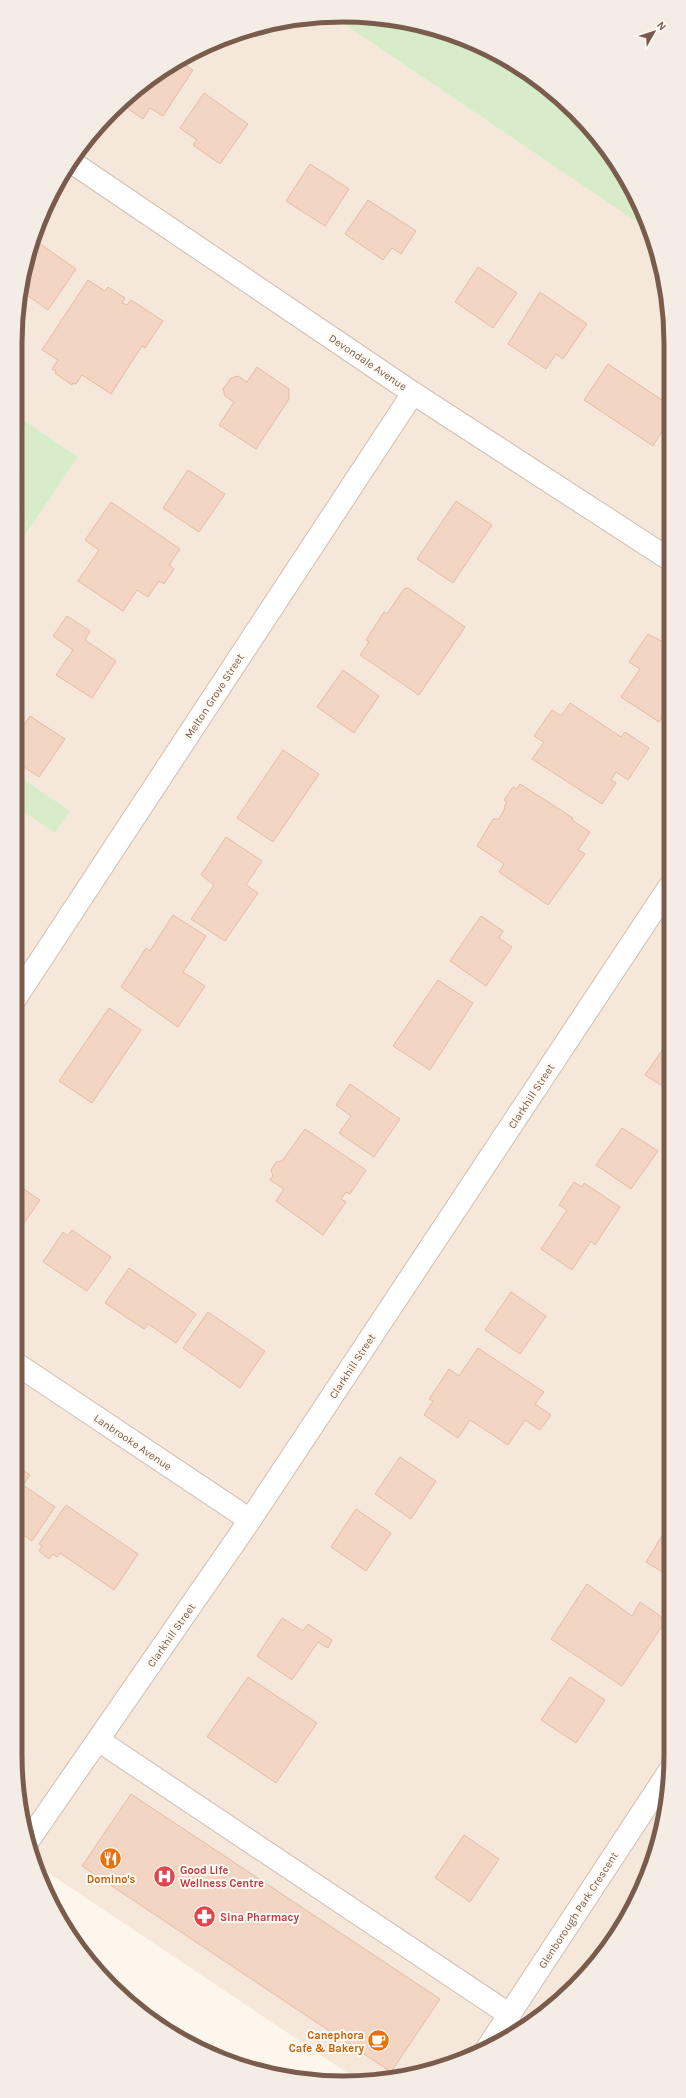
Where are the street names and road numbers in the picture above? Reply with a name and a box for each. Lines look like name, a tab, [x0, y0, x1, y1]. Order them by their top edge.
street label: Devondale Avenue	[326, 332, 409, 393]
street label: Melton Grove Street	[182, 651, 247, 741]
street label: Clarkhill Street	[506, 1061, 557, 1131]
street label: Clarkhill Street	[327, 1331, 378, 1401]
street label: Lanbrooke Avenue	[91, 1412, 174, 1473]
street label: Clarkhill Street	[145, 1601, 198, 1670]
street label: Glenborough Park Crescent	[536, 1850, 621, 1971]

